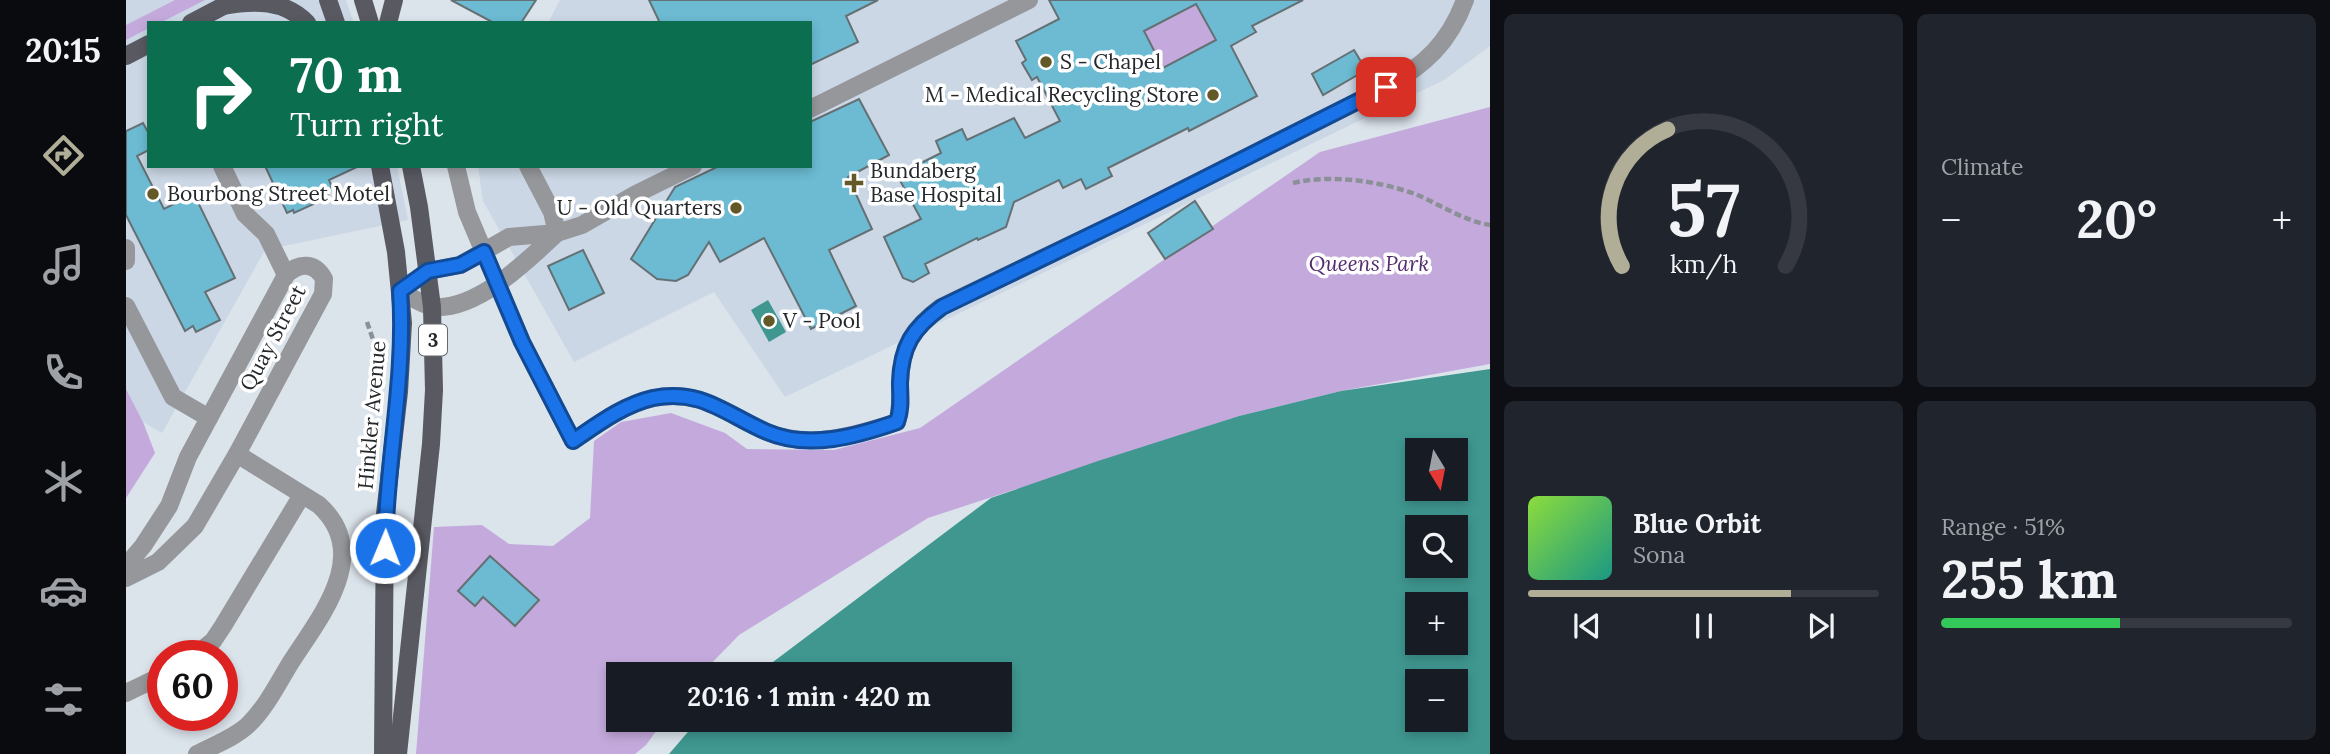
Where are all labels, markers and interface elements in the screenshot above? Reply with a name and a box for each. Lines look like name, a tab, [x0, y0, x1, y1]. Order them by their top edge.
text: 20:15	[25, 30, 101, 71]
text: 70 m	[290, 43, 402, 105]
place label: S - Chapel	[1060, 48, 1161, 75]
icon: right	[175, 49, 266, 140]
marker: S - Chapel	[1038, 54, 1054, 70]
pin	[1356, 57, 1416, 117]
icon: arrive	[1367, 68, 1405, 106]
place label: M - Medical Recycling Store	[925, 81, 1199, 108]
marker: M - Medical Recycling Store	[1205, 87, 1221, 103]
text: Turn right	[290, 104, 443, 145]
icon: directions	[39, 131, 88, 180]
text: Climate	[1941, 152, 2023, 181]
place label: Bundaberg Base Hospital	[870, 157, 1002, 208]
text: 57	[1667, 164, 1740, 257]
marker: Bundaberg Base Hospital	[844, 173, 864, 193]
place label: Bourbong Street Motel	[167, 180, 390, 207]
marker: Bourbong Street Motel	[145, 186, 161, 202]
text: 20°	[2076, 186, 2157, 252]
place label: U - Old Quarters	[557, 194, 722, 221]
text: −	[1941, 196, 1961, 244]
text: +	[2272, 196, 2292, 244]
marker: U - Old Quarters	[728, 200, 744, 216]
icon: music	[39, 240, 88, 289]
text: km/h	[1670, 248, 1737, 280]
park label: Queens Park	[1309, 250, 1429, 277]
street label: Quay Street	[233, 279, 312, 395]
place label: V - Pool	[782, 307, 861, 334]
marker: V - Pool	[761, 313, 777, 329]
road number: 3	[419, 324, 447, 356]
street label: Hinkler Avenue	[352, 339, 391, 490]
icon: phone	[39, 348, 88, 397]
north arrow	[1405, 438, 1468, 500]
map controls	[1405, 438, 1468, 732]
icon: climate	[39, 457, 88, 506]
text: Blue Orbit	[1633, 507, 1761, 540]
position arrow	[348, 511, 422, 585]
text: Range · 51%	[1941, 512, 2065, 541]
button: search	[1405, 515, 1468, 578]
text: Sona	[1633, 540, 1685, 569]
text: 255 km	[1941, 546, 2117, 612]
icon: car	[39, 566, 88, 615]
button: +	[1405, 592, 1468, 655]
icon: previous	[1568, 607, 1606, 645]
icon: pause	[1685, 607, 1723, 645]
icon: next	[1802, 607, 1840, 645]
speed limit sign: 60	[147, 640, 238, 731]
button: −	[1405, 669, 1468, 732]
icon: filters	[39, 675, 88, 724]
text: 20:16 · 1 min · 420 m	[687, 680, 931, 713]

